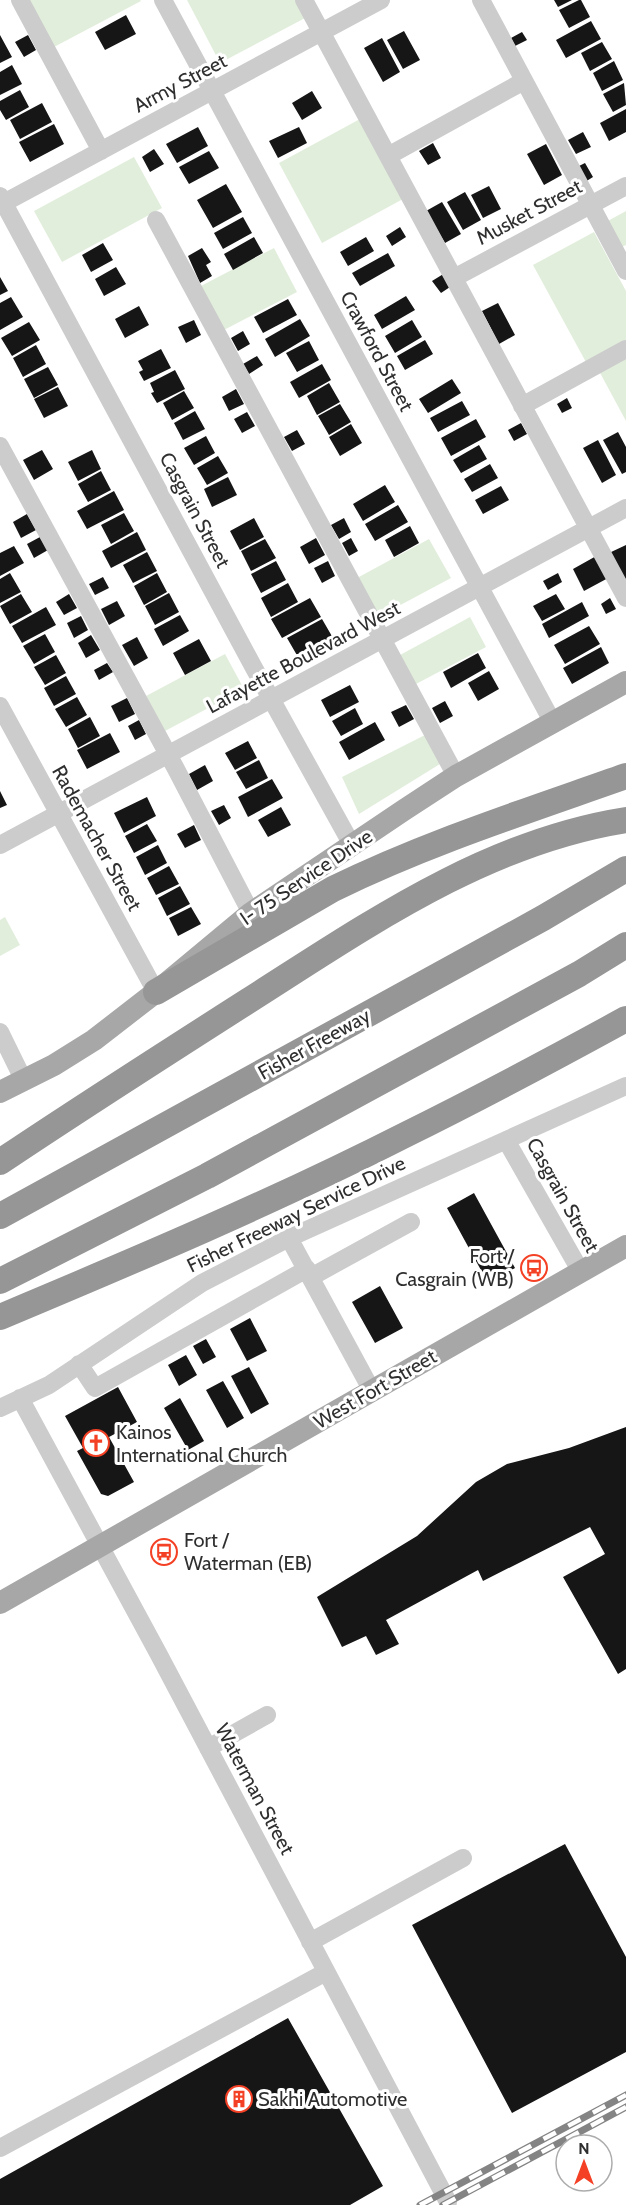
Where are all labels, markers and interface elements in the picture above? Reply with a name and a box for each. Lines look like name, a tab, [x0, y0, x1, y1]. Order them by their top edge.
street label: Army Street	[129, 48, 231, 118]
street label: Musket Street	[472, 174, 586, 250]
street label: Crawford Street	[335, 287, 419, 415]
street label: Casgrain Street	[155, 448, 236, 572]
street label: Lafayette Boulevard West	[202, 596, 404, 718]
street label: Rademacher Street	[47, 761, 147, 915]
street label: I- 75 Service Drive	[235, 824, 377, 930]
street label: Fisher Freeway	[254, 1003, 374, 1085]
street label: Casgrain Street	[522, 1134, 604, 1257]
street label: Fisher Freeway Service Drive	[183, 1151, 409, 1277]
place label: Fort / Casgrain (WB)	[395, 1244, 516, 1291]
bus stop icon: Fort / Casgrain (WB)	[519, 1253, 549, 1283]
street label: West Fort Street	[309, 1344, 441, 1434]
place label: Kainos International Church	[116, 1420, 287, 1467]
church icon: Kainos International Church	[81, 1428, 111, 1458]
place label: Fort / Waterman (EB)	[184, 1528, 312, 1575]
bus stop icon: Fort / Waterman (EB)	[149, 1537, 179, 1567]
street label: Waterman Street	[210, 1719, 300, 1859]
building icon: Sakhi Automotive	[224, 2084, 254, 2114]
place label: Sakhi Automotive	[258, 2087, 407, 2111]
north arrow	[554, 2133, 614, 2193]
text: N	[578, 2139, 590, 2158]

